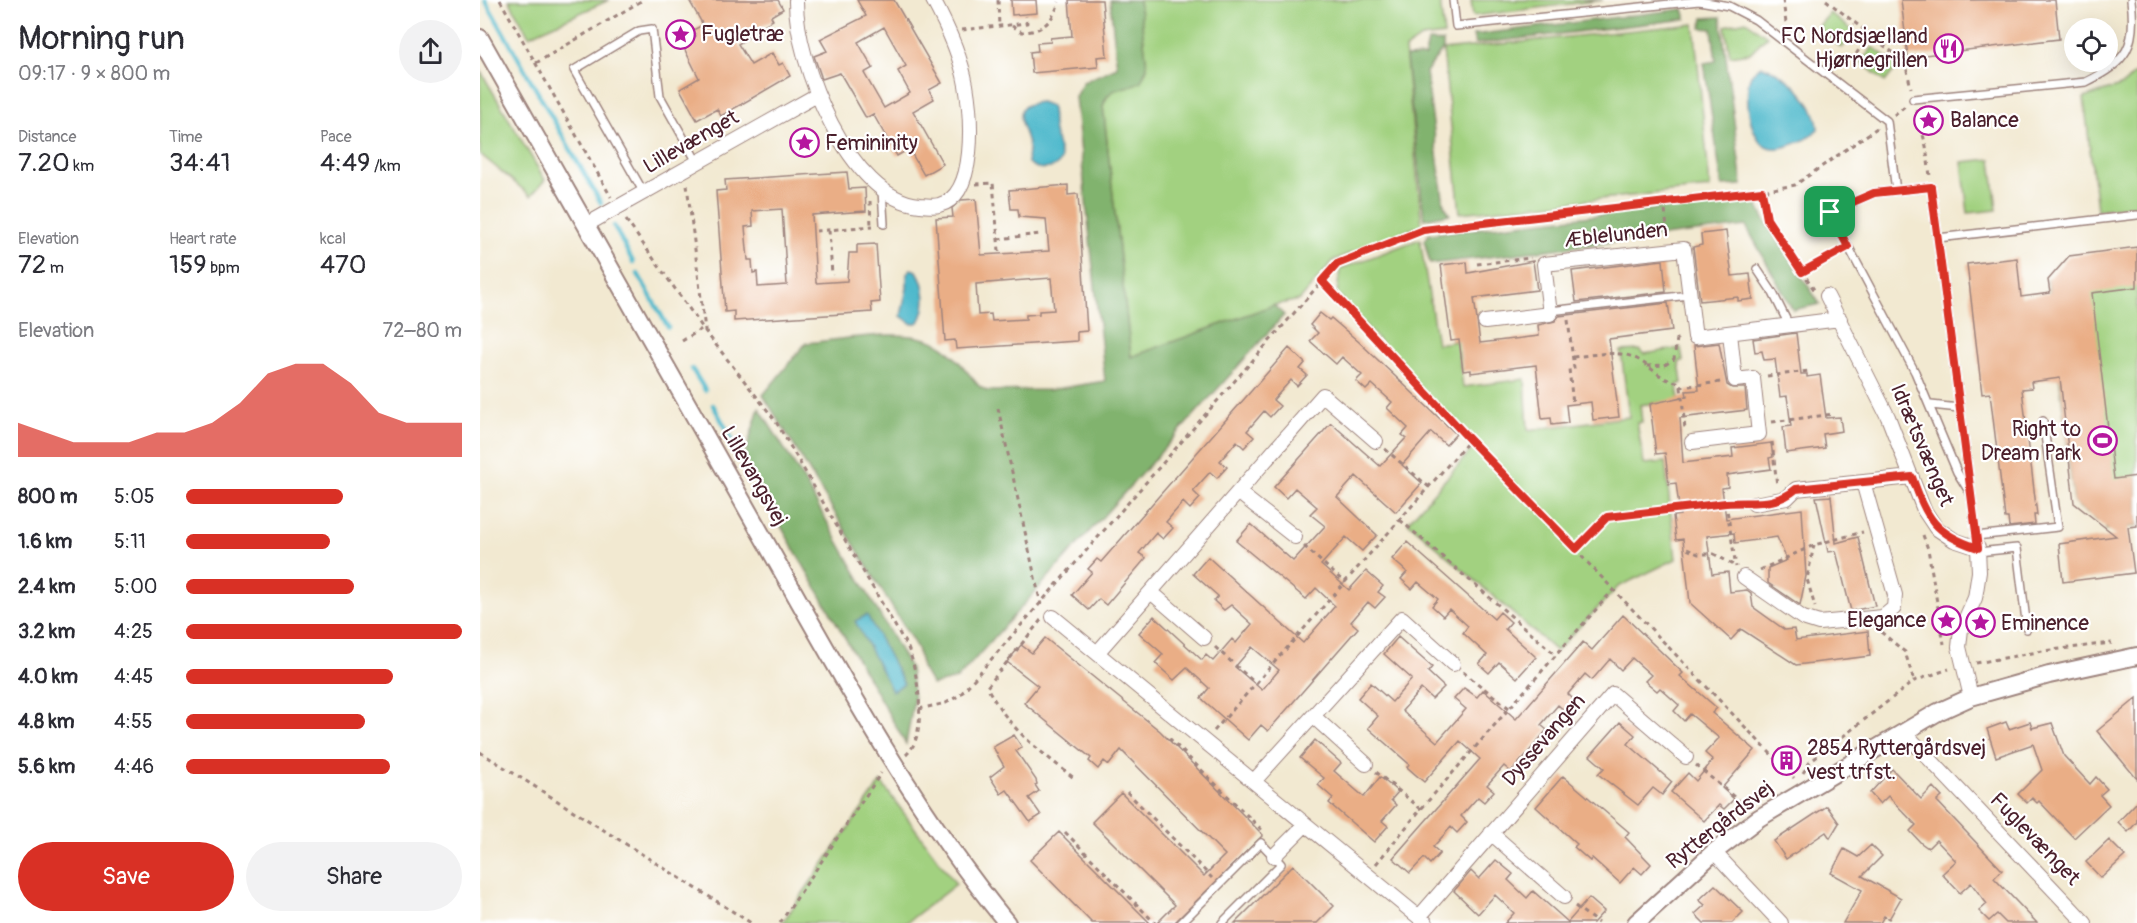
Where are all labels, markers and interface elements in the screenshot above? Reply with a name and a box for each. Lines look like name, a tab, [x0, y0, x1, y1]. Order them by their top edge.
text: Morning run	[18, 18, 185, 59]
place icon: Fugletræ	[664, 18, 696, 50]
map controls	[2064, 18, 2118, 72]
button: locate	[2064, 18, 2118, 72]
button: share	[399, 20, 462, 83]
place label: Fugletræ	[701, 21, 785, 48]
place label: FC Nordsjælland Hjørnegrillen	[1780, 23, 1928, 74]
restaurant icon: FC Nordsjælland Hjørnegrillen	[1933, 32, 1965, 64]
text: 09:17 · 9 × 800 m	[18, 61, 170, 86]
street label: Lillevænget	[638, 104, 744, 180]
place icon: Balance	[1913, 104, 1945, 136]
place label: Balance	[1950, 107, 2019, 134]
text: Distance	[18, 127, 77, 147]
text: Time	[169, 127, 202, 147]
text: Pace	[320, 127, 352, 147]
place icon: Femininity	[788, 127, 820, 159]
place label: Femininity	[825, 130, 918, 157]
text: 7.20	[18, 147, 70, 179]
text: 34:41	[169, 147, 231, 179]
text: 4:49	[320, 147, 371, 179]
text: km	[70, 156, 94, 176]
text: /km	[371, 156, 401, 176]
pin	[1804, 186, 1855, 237]
icon: arrive	[1813, 195, 1846, 228]
street label: Æblelunden	[1563, 216, 1669, 254]
text: Elevation	[18, 229, 79, 249]
text: Heart rate	[169, 229, 236, 249]
text: kcal	[320, 229, 346, 249]
text: 72	[18, 249, 46, 281]
text: 159	[169, 249, 207, 281]
text: 470	[320, 249, 367, 281]
text: m	[46, 258, 64, 278]
text: bpm	[207, 258, 240, 278]
text: Elevation	[18, 318, 94, 343]
text: 72–80 m	[383, 318, 462, 343]
street label: Idrætsvænget	[1884, 380, 1960, 511]
place label: Right to Dream Park	[1981, 416, 2081, 467]
street label: Lillevangsvej	[715, 421, 793, 531]
sports icon: Right to Dream Park	[2086, 425, 2118, 457]
text: 800 m	[18, 484, 78, 509]
text: 5:05	[114, 484, 155, 509]
text: 1.6 km	[18, 529, 72, 554]
text: 5:11	[114, 529, 146, 554]
text: 2.4 km	[18, 574, 76, 599]
text: 5:00	[114, 574, 158, 599]
place icon: Elegance	[1931, 604, 1963, 636]
place label: Elegance	[1847, 607, 1927, 634]
place icon: Eminence	[1964, 607, 1996, 639]
place label: Eminence	[2001, 610, 2089, 637]
text: 3.2 km	[18, 619, 75, 644]
text: 4:25	[114, 619, 153, 644]
text: 4.0 km	[18, 664, 78, 689]
text: 4:45	[114, 664, 153, 689]
street label: Dyssevangen	[1496, 688, 1592, 792]
text: 4.8 km	[18, 709, 75, 734]
text: 4:55	[114, 709, 153, 734]
place label: 2854 Ryttergårdsvej vest trfst.	[1806, 735, 1986, 786]
building icon: 2854 Ryttergårdsvej vest trfst.	[1770, 744, 1802, 776]
text: 5.6 km	[18, 754, 75, 779]
text: 4:46	[114, 754, 154, 779]
street label: Ryttergårdsvej	[1661, 775, 1779, 875]
street label: Fuglevænget	[1984, 787, 2086, 892]
button: Save	[18, 842, 234, 911]
button: Share	[246, 842, 462, 911]

